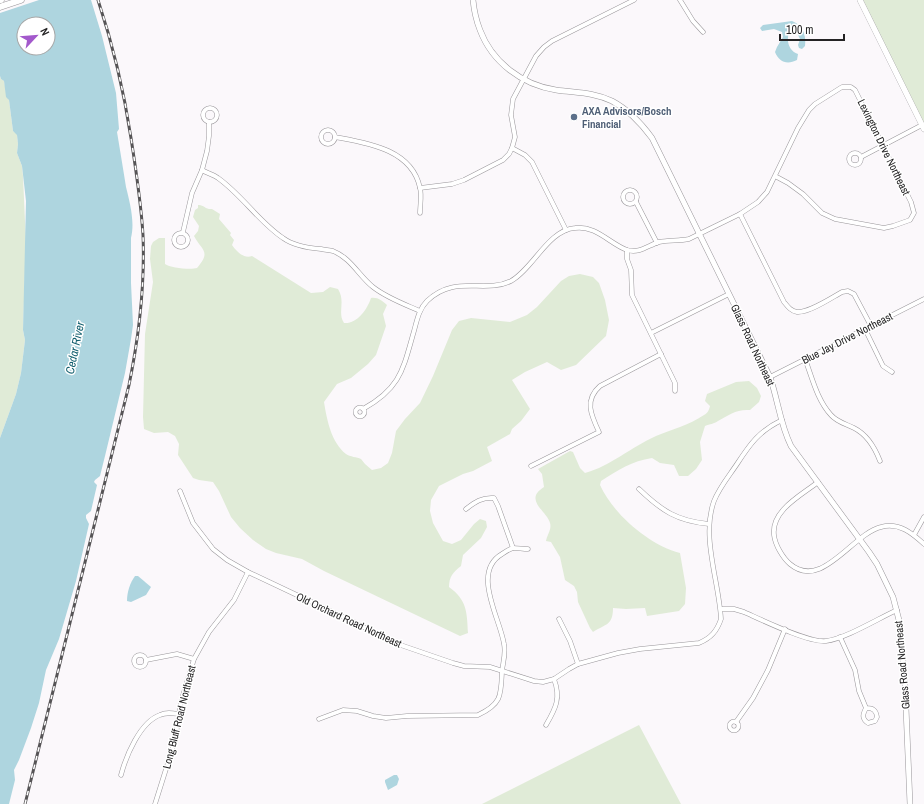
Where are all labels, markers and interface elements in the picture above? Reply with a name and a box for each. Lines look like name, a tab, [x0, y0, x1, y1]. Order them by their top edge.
north arrow	[16, 16, 56, 56]
scale bar	[780, 16, 844, 42]
text: 100 m	[786, 22, 813, 38]
text: N	[37, 26, 53, 38]
street label: Lexington Drive Northeast	[855, 97, 914, 198]
place label: AXA Advisors/Bosch Financial	[582, 104, 672, 131]
marker: AXA Advisors/Bosch Financial	[569, 112, 579, 122]
street label: Glass Road Northeast	[728, 302, 778, 389]
street label: Blue Jay Drive Northeast	[799, 309, 895, 367]
water label: Cedar River	[62, 320, 88, 376]
street label: Old Orchard Road Northeast	[294, 589, 404, 651]
street label: Glass Road Northeast	[891, 620, 913, 710]
street label: Long Bluff Road Northeast	[159, 663, 199, 770]

